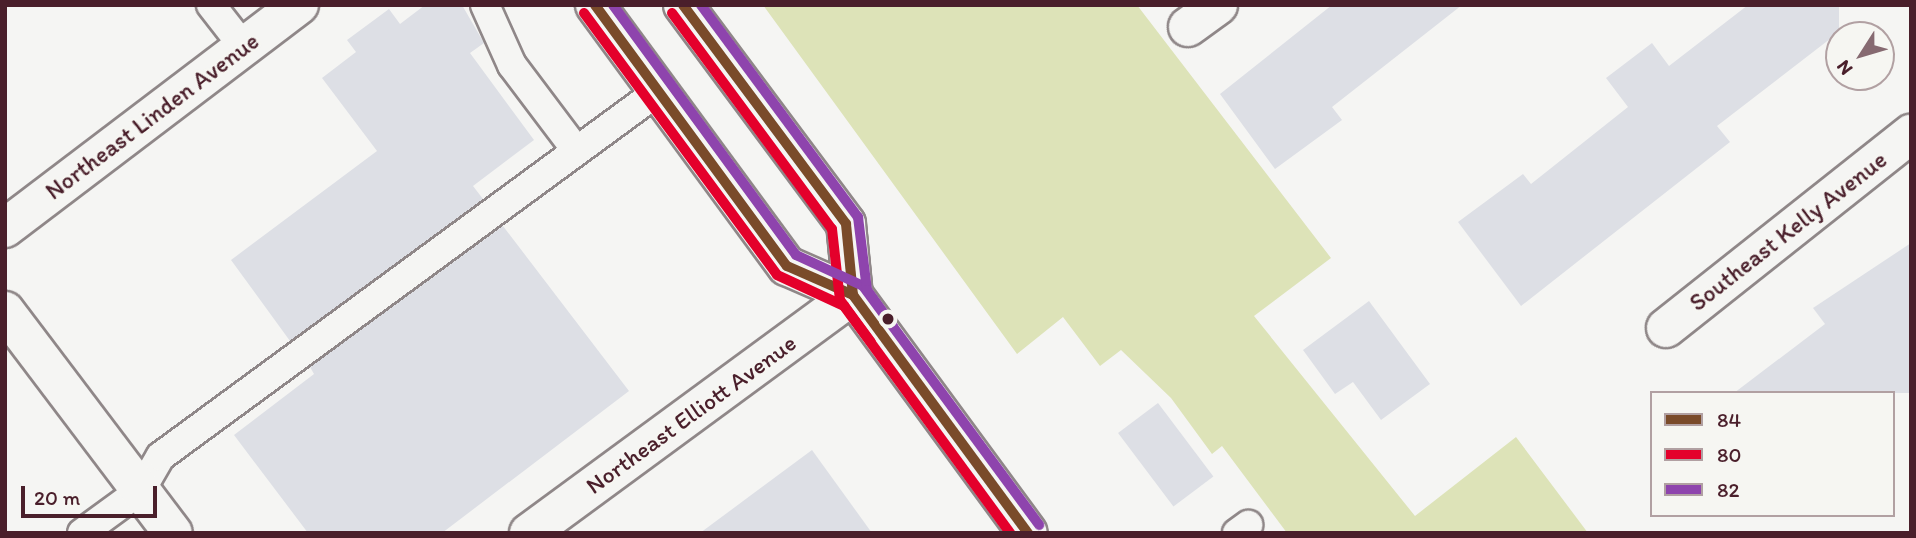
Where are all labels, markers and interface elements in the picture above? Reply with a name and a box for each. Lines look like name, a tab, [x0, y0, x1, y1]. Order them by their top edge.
north arrow	[1825, 21, 1895, 91]
street label: Northeast Linden Avenue	[40, 27, 264, 205]
text: N	[1831, 56, 1857, 80]
street label: Southeast Kelly Avenue	[1684, 145, 1892, 317]
unlabelled marker	[881, 312, 895, 326]
street label: Northeast Elliott Avenue	[581, 328, 801, 500]
legend	[1650, 391, 1895, 517]
text: 84	[1717, 407, 1741, 432]
text: 80	[1717, 442, 1741, 467]
scale bar	[24, 472, 161, 516]
text: 82	[1717, 477, 1740, 502]
text: 20 m	[34, 485, 80, 510]

